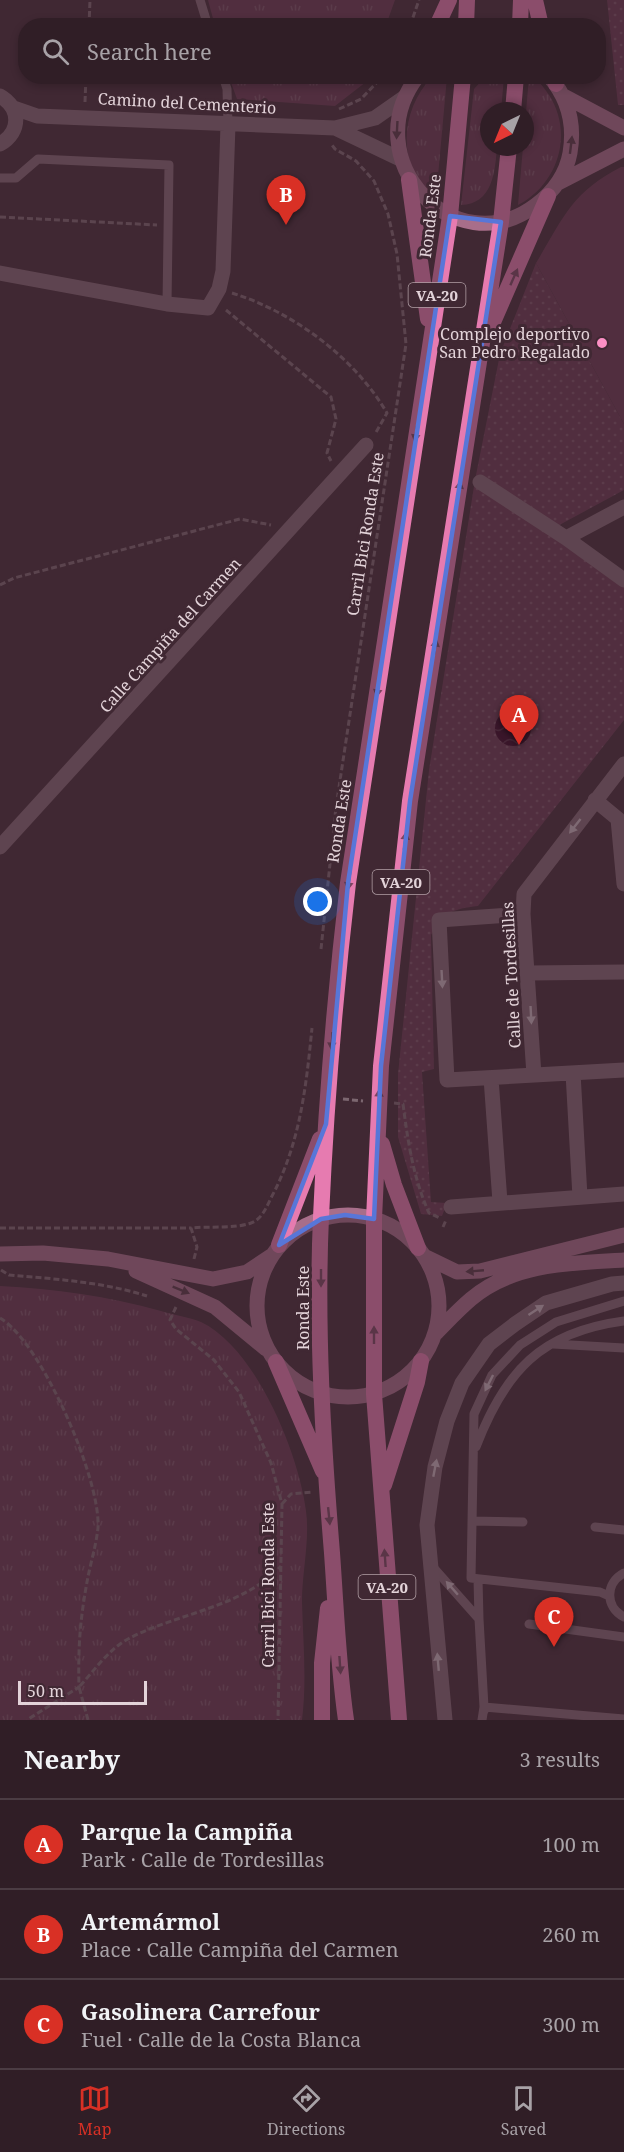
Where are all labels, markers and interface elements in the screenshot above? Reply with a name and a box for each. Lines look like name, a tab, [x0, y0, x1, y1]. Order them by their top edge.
search box	[18, 18, 606, 84]
icon: search	[39, 35, 72, 68]
text: Search here	[87, 36, 212, 66]
street label: Camino del Cementerio	[97, 87, 277, 119]
north arrow	[480, 102, 534, 156]
one-way arrow	[393, 120, 402, 139]
one-way arrow	[566, 136, 576, 155]
street label: Ronda Este	[414, 173, 446, 259]
pin: B	[266, 176, 306, 225]
one-way arrow	[509, 268, 518, 285]
road number: VA-20	[408, 283, 466, 307]
place label: Complejo deportivo San Pedro Regalado	[439, 323, 590, 363]
marker: Complejo deportivo San Pedro Regalado	[595, 336, 609, 350]
one-way arrow	[411, 423, 420, 442]
street label: Carril Bici Ronda Este	[341, 451, 389, 617]
one-way arrow	[455, 480, 464, 499]
street label: Calle Campiña del Carmen	[94, 553, 246, 717]
one-way arrow	[430, 639, 439, 658]
one-way arrow	[373, 679, 382, 698]
pin: A	[500, 696, 538, 745]
street label: Ronda Este	[322, 778, 356, 864]
one-way arrow	[568, 818, 581, 834]
one-way arrow	[401, 832, 410, 851]
road number: VA-20	[372, 870, 430, 894]
one-way arrow	[344, 871, 353, 890]
your location	[303, 887, 332, 916]
street label: Calle de Tordesillas	[496, 901, 526, 1049]
one-way arrow	[438, 969, 447, 988]
one-way arrow	[526, 1005, 536, 1024]
one-way arrow	[327, 1032, 337, 1051]
one-way arrow	[375, 1088, 384, 1107]
street label: Ronda Este	[292, 1266, 314, 1350]
one-way arrow	[466, 1266, 485, 1276]
one-way arrow	[316, 1268, 326, 1287]
one-way arrow	[173, 1285, 191, 1295]
one-way arrow	[528, 1304, 544, 1315]
one-way arrow	[369, 1326, 379, 1345]
one-way arrow	[484, 1375, 494, 1392]
one-way arrow	[431, 1458, 440, 1477]
street label: Carril Bici Ronda Este	[257, 1502, 279, 1668]
one-way arrow	[324, 1506, 334, 1525]
one-way arrow	[380, 1549, 390, 1568]
road number: VA-20	[358, 1575, 416, 1599]
one-way arrow	[446, 1581, 459, 1596]
pin: C	[534, 1598, 574, 1647]
one-way arrow	[433, 1652, 443, 1671]
one-way arrow	[335, 1656, 345, 1675]
scale bar	[18, 1678, 147, 1706]
text: 50 m	[27, 1680, 64, 1702]
text: Nearby	[24, 1741, 120, 1777]
text: 3 results	[520, 1746, 600, 1773]
text: Parque la Campiña	[81, 1816, 293, 1846]
text: A	[36, 1831, 51, 1858]
text: 100 m	[542, 1831, 600, 1858]
text: Park · Calle de Tordesillas	[81, 1846, 324, 1873]
text: Artemármol	[81, 1906, 220, 1936]
text: B	[37, 1921, 50, 1948]
text: 260 m	[542, 1921, 600, 1948]
text: Place · Calle Campiña del Carmen	[81, 1936, 399, 1963]
text: Gasolinera Carrefour	[81, 1996, 320, 2026]
text: C	[37, 2011, 50, 2038]
text: 300 m	[542, 2011, 600, 2038]
text: Fuel · Calle de la Costa Blanca	[81, 2026, 361, 2053]
tab: Map	[78, 2082, 112, 2140]
tab: Directions	[267, 2082, 345, 2140]
tab: Saved	[501, 2082, 546, 2140]

